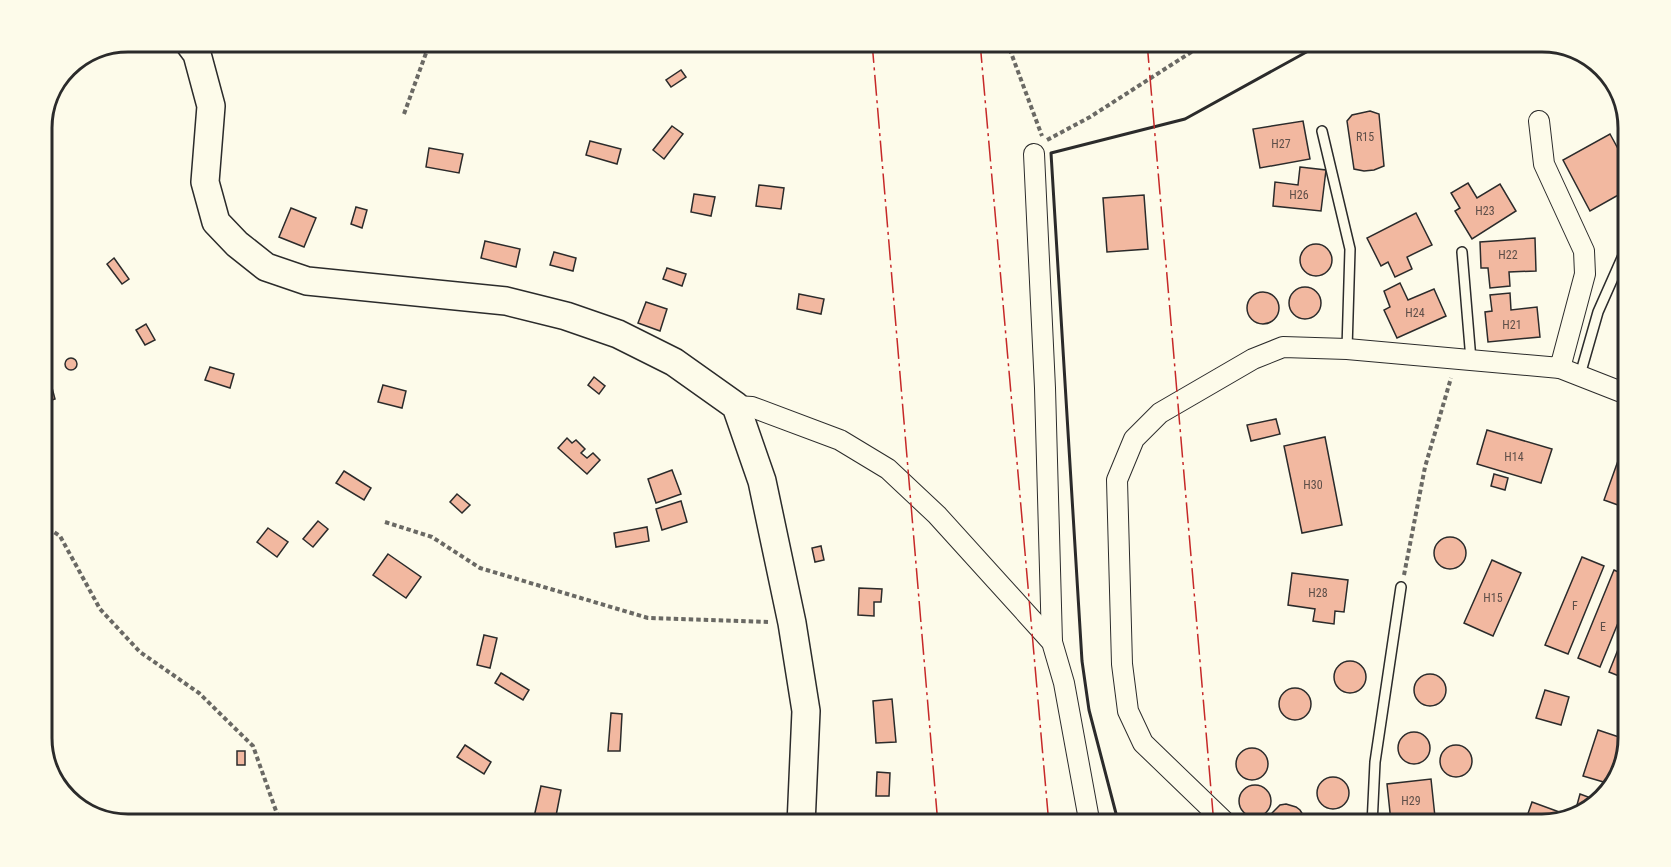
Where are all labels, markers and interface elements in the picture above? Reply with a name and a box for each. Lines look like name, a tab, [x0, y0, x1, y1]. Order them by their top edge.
house number: R15	[1356, 130, 1374, 144]
house number: H27	[1271, 137, 1291, 151]
house number: H26	[1289, 188, 1309, 202]
house number: H23	[1475, 204, 1495, 218]
house number: H22	[1498, 248, 1518, 262]
house number: H24	[1405, 306, 1425, 320]
house number: H21	[1502, 318, 1522, 332]
house number: H14	[1504, 450, 1524, 464]
house number: H30	[1303, 478, 1323, 492]
house number: H28	[1308, 586, 1328, 600]
house number: H15	[1483, 591, 1503, 605]
house number: F	[1572, 599, 1578, 613]
house number: E	[1600, 620, 1606, 634]
house number: H29	[1401, 794, 1421, 808]

